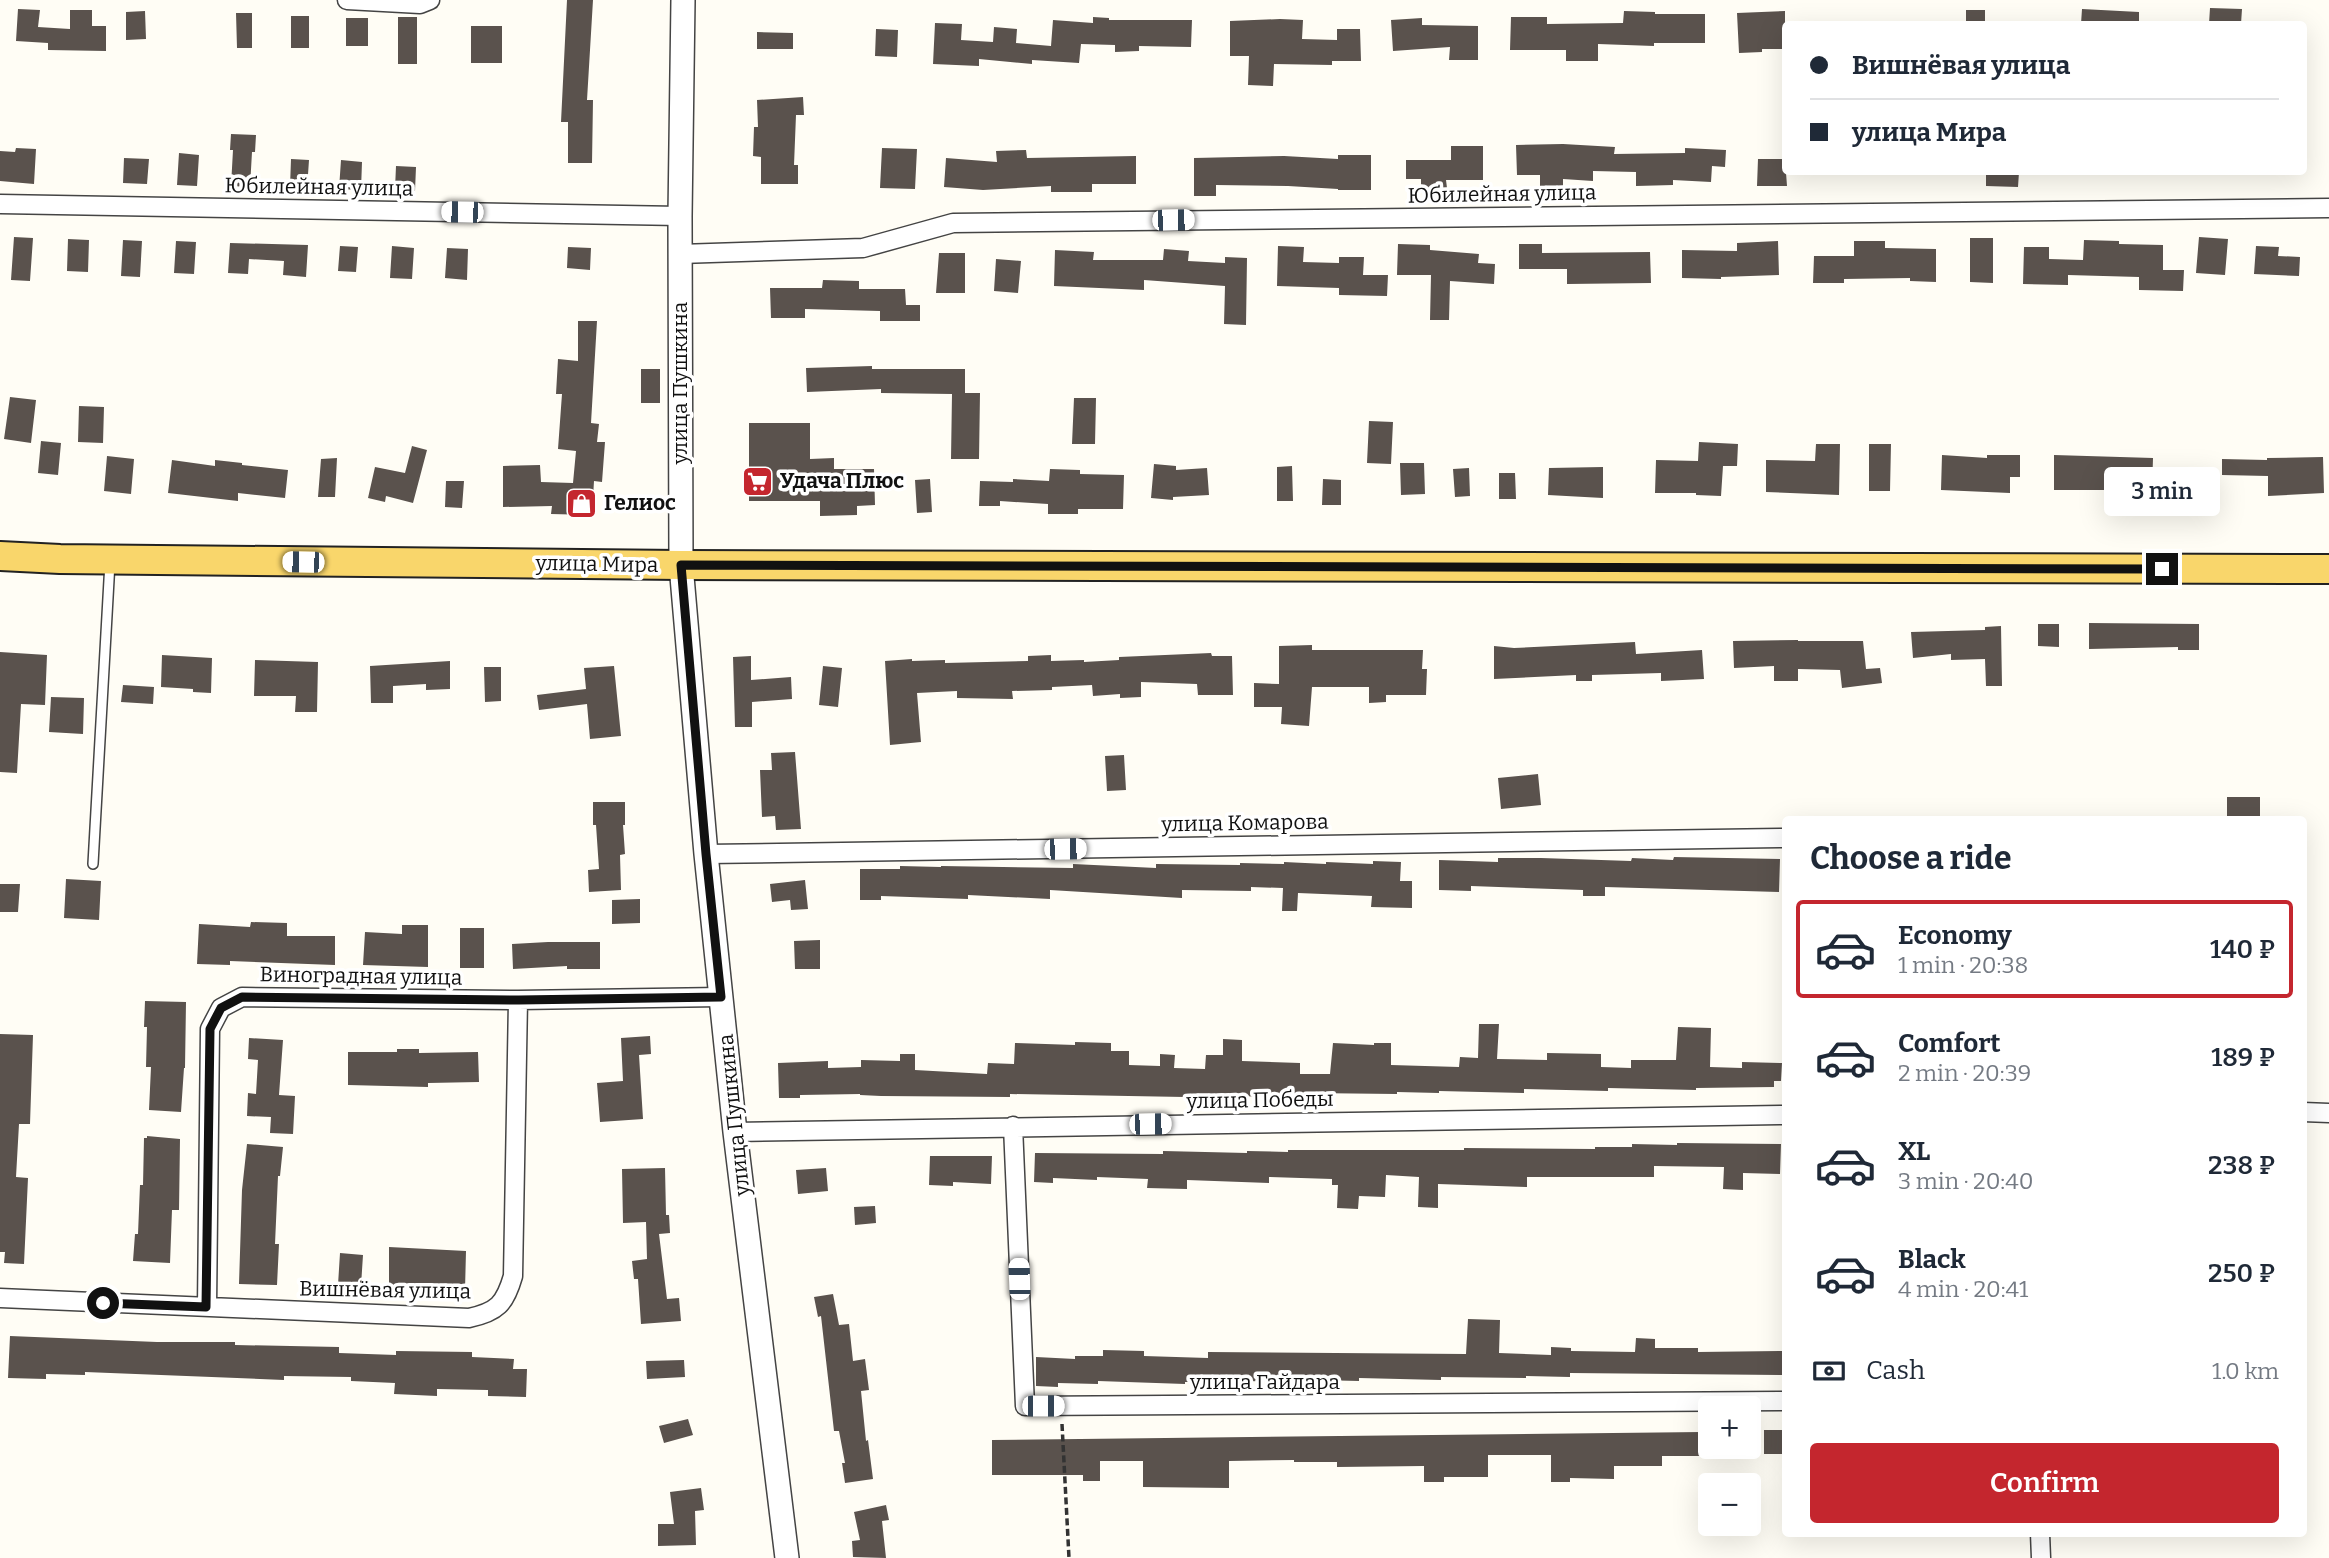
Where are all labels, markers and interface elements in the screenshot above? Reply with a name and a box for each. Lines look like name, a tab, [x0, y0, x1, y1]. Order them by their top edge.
text: Вишнёвая улица	[1852, 50, 2070, 81]
text: улица Мира	[1852, 117, 2006, 148]
street label: Юбилейная улица	[224, 172, 414, 202]
street label: Юбилейная улица	[1407, 179, 1597, 209]
car	[441, 201, 484, 223]
car	[1152, 209, 1195, 231]
street label: улица Пушкина	[667, 301, 693, 465]
supermarket icon: Удача Плюс	[740, 464, 774, 498]
place label: Удача Плюс	[780, 468, 904, 494]
callout: 3 min	[2104, 468, 2220, 516]
text: 3 min	[2131, 477, 2193, 505]
shop icon: Гелиос	[564, 486, 598, 520]
place label: Гелиос	[604, 490, 676, 516]
street label: улица Мира	[534, 550, 659, 578]
car	[282, 551, 325, 573]
route end	[2146, 553, 2178, 585]
street label: улица Комарова	[1160, 809, 1329, 837]
car	[1044, 838, 1087, 860]
text: Choose a ride	[1810, 839, 2011, 877]
icon: car	[1814, 918, 1877, 981]
text: Economy	[1898, 920, 2012, 951]
text: 140 ₽	[2210, 934, 2275, 965]
text: 1 min · 20:38	[1898, 951, 2028, 979]
street label: Виноградная улица	[259, 961, 463, 991]
icon: car	[1814, 1026, 1877, 1089]
text: Comfort	[1898, 1028, 2001, 1059]
street label: улица Пушкина	[713, 1032, 756, 1198]
text: 189 ₽	[2211, 1042, 2275, 1073]
text: 2 min · 20:39	[1898, 1059, 2031, 1087]
street label: улица Победы	[1185, 1086, 1334, 1114]
car	[1129, 1113, 1172, 1135]
icon: car	[1814, 1134, 1877, 1197]
text: XL	[1898, 1136, 1930, 1167]
text: 238 ₽	[2208, 1150, 2275, 1181]
text: 3 min · 20:40	[1898, 1167, 2033, 1195]
icon: car	[1814, 1242, 1877, 1305]
text: Black	[1898, 1244, 1966, 1275]
car	[1008, 1258, 1031, 1300]
text: 250 ₽	[2208, 1258, 2275, 1289]
text: 4 min · 20:41	[1898, 1275, 2028, 1303]
street label: Вишнёвая улица	[299, 1276, 472, 1305]
route start	[87, 1287, 119, 1319]
icon: cash	[1810, 1352, 1848, 1390]
text: Cash	[1866, 1355, 1925, 1386]
text: 1.0 km	[2212, 1357, 2279, 1385]
street label: улица Гайдара	[1189, 1369, 1341, 1395]
car	[1023, 1396, 1065, 1417]
map controls	[1698, 1396, 1761, 1536]
button: +	[1698, 1396, 1761, 1459]
button: Confirm	[1810, 1443, 2279, 1523]
button: −	[1698, 1473, 1761, 1536]

